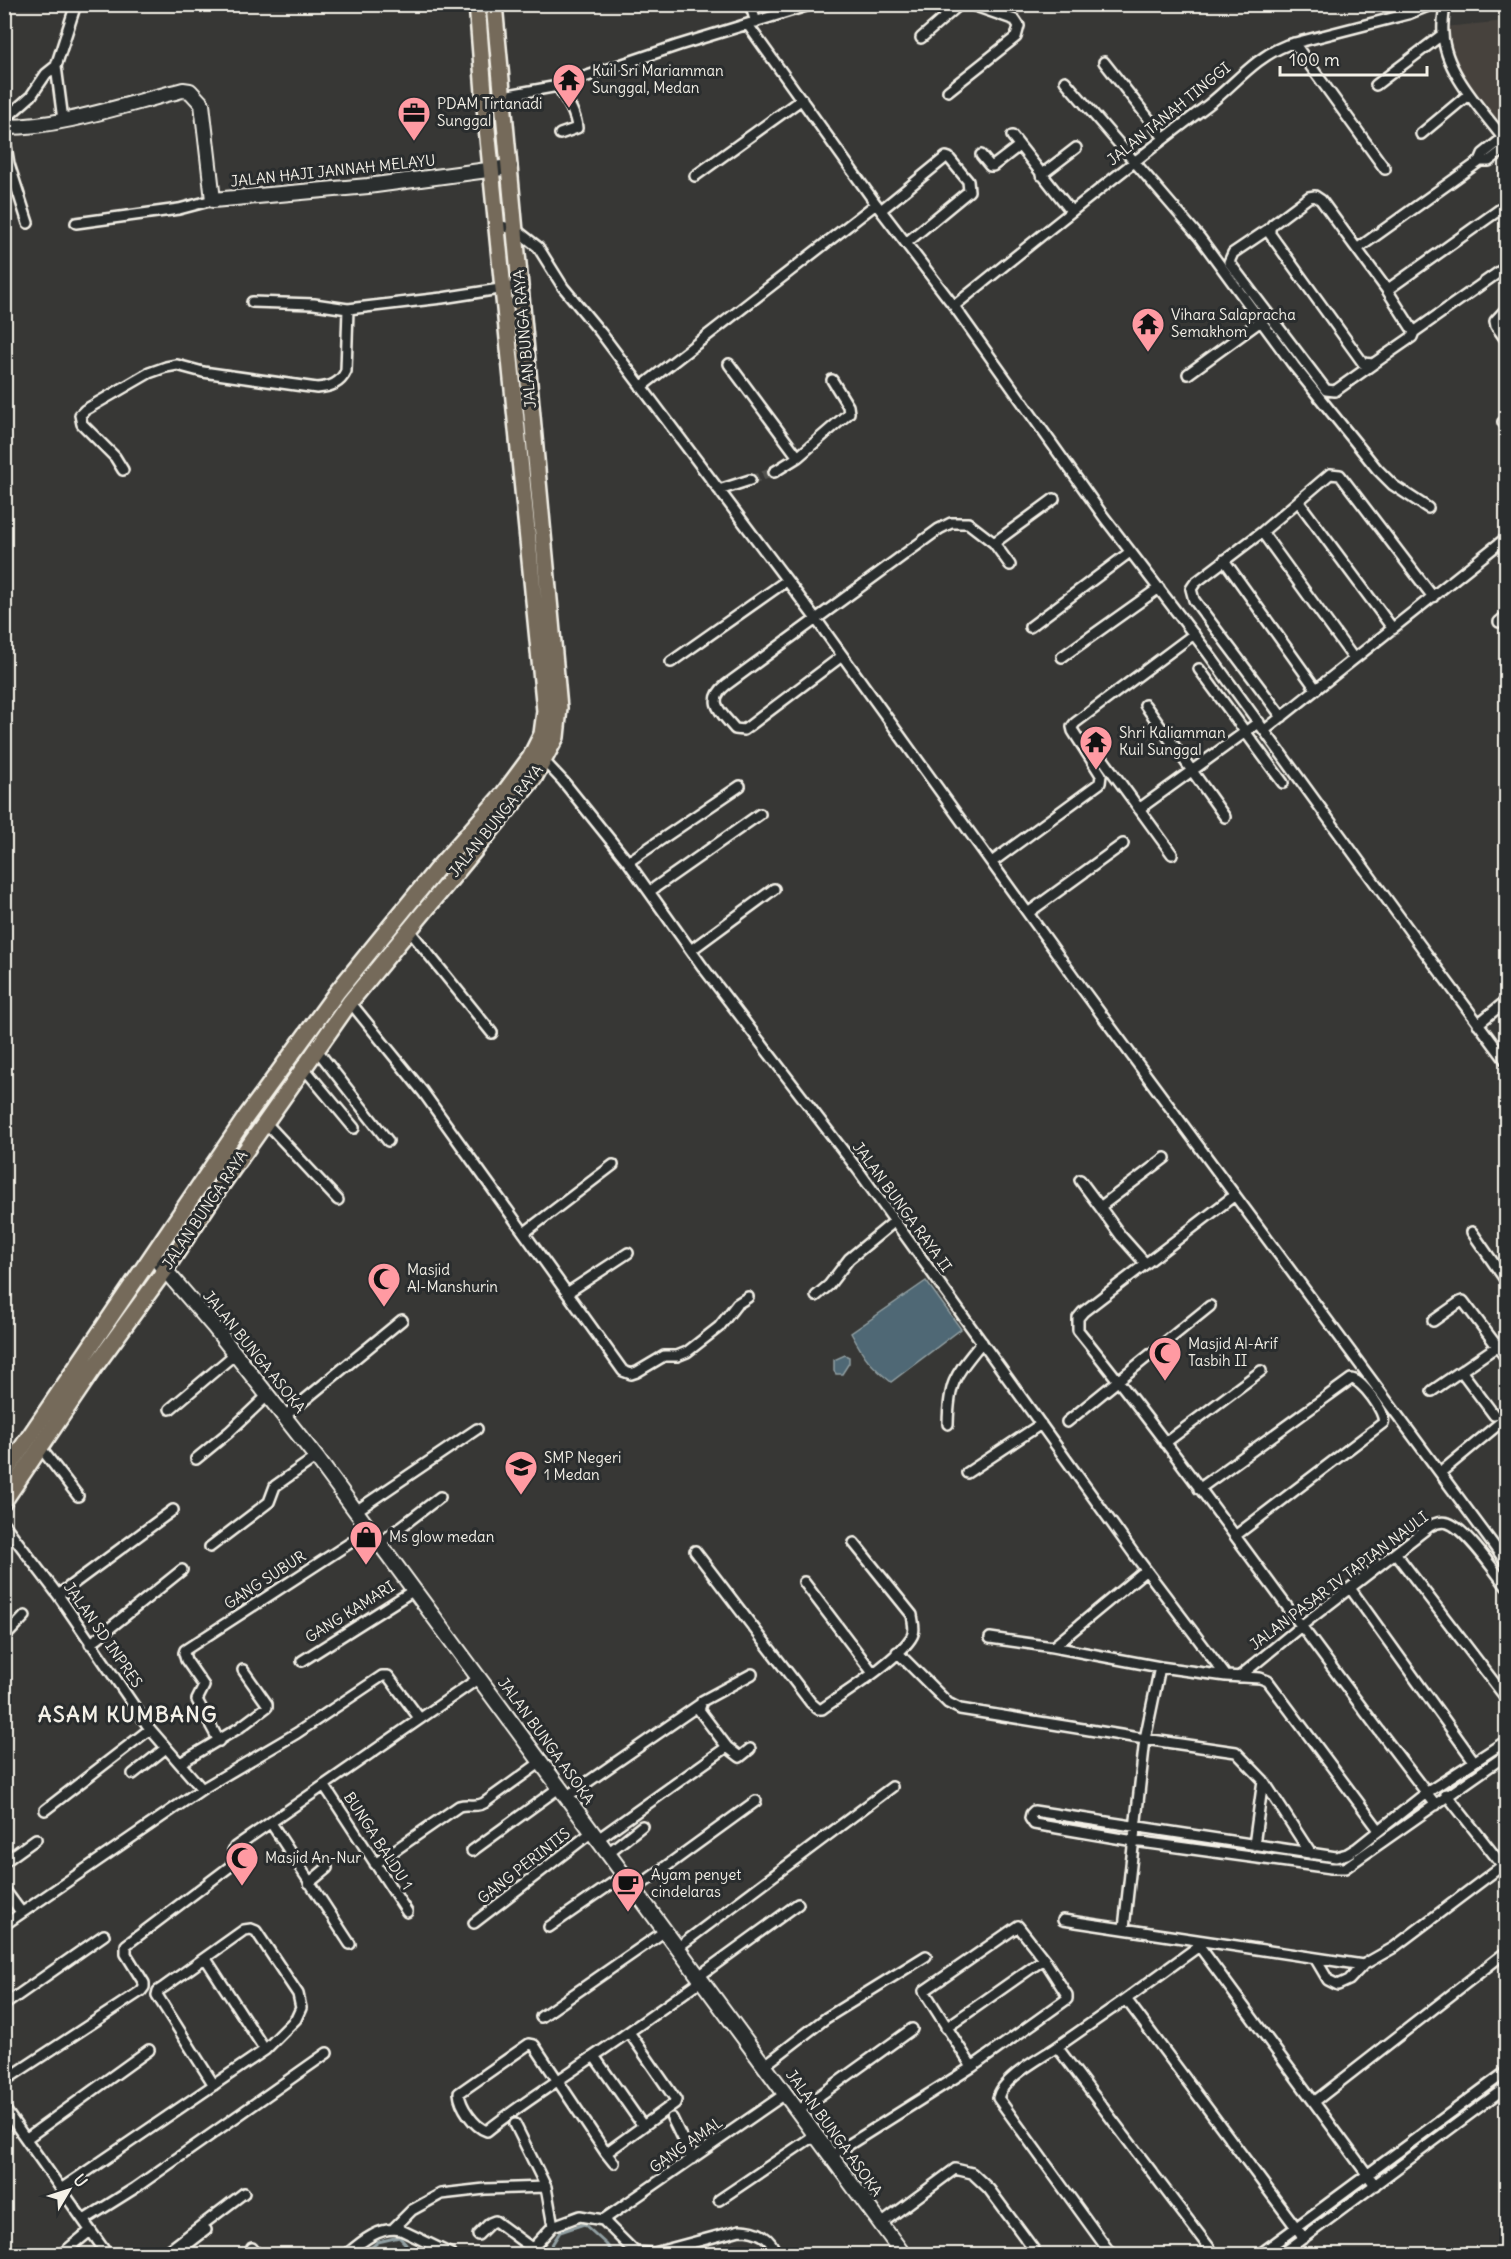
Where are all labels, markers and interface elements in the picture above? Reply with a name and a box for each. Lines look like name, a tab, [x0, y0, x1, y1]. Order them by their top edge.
scale bar	[1280, 39, 1427, 77]
text: 100 m	[1289, 48, 1340, 71]
street label: JALAN TANAH TINGGI	[1103, 58, 1234, 169]
place label: Kuil Sri Mariamman Sunggal, Medan	[592, 61, 724, 97]
temple icon: Kuil Sri Mariamman Sunggal, Medan	[551, 62, 587, 109]
place label: PDAM Tirtanadi Sunggal	[437, 94, 542, 130]
office icon: PDAM Tirtanadi Sunggal	[396, 95, 432, 142]
street label: JALAN HAJI JANNAH MELAYU	[230, 150, 436, 191]
street label: JALAN BUNGA RAYA	[509, 268, 540, 409]
place label: Vihara Salapracha Semakhom	[1171, 305, 1296, 341]
temple icon: Vihara Salapracha Semakhom	[1130, 306, 1166, 353]
place label: Shri Kaliamman Kuil Sunggal	[1119, 723, 1226, 759]
temple icon: Shri Kaliamman Kuil Sunggal	[1078, 724, 1114, 771]
street label: JALAN BUNGA RAYA	[444, 760, 547, 881]
street label: JALAN BUNGA RAYA II	[849, 1138, 956, 1275]
street label: JALAN BUNGA RAYA	[158, 1146, 252, 1273]
place label: Masjid Al-Manshurin	[407, 1260, 498, 1296]
mosque icon: Masjid Al-Manshurin	[366, 1261, 402, 1308]
street label: JALAN BUNGA ASOKA	[199, 1287, 310, 1417]
place label: Masjid Al-Arif Tasbih II	[1188, 1334, 1279, 1370]
mosque icon: Masjid Al-Arif Tasbih II	[1147, 1335, 1183, 1382]
place label: SMP Negeri 1 Medan	[544, 1448, 621, 1484]
school or university icon: SMP Negeri 1 Medan	[503, 1449, 539, 1496]
street label: JALAN PASAR IV TAPIAN NAULI	[1246, 1507, 1432, 1654]
shop icon: Ms glow medan	[348, 1519, 384, 1566]
place label: Ms glow medan	[389, 1527, 495, 1546]
street label: GANG SUBUR	[220, 1546, 309, 1613]
street label: GANG KAMARI	[301, 1576, 398, 1647]
street label: JALAN SD INPRES	[60, 1578, 147, 1691]
street label: JALAN BUNGA ASOKA	[494, 1674, 599, 1808]
district label: ASAM KUMBANG	[38, 1701, 218, 1728]
street label: BUNGA BALDU 1	[340, 1788, 417, 1893]
street label: GANG PERINTIS	[474, 1824, 574, 1908]
mosque icon: Masjid An-Nur	[224, 1840, 260, 1887]
place label: Masjid An-Nur	[265, 1848, 361, 1867]
place label: Ayam penyet cindelaras	[651, 1865, 741, 1901]
cafe icon: Ayam penyet cindelaras	[610, 1866, 646, 1913]
street label: JALAN BUNGA ASOKA	[782, 2066, 887, 2200]
street label: GANG AMAL	[646, 2112, 726, 2177]
north arrow	[39, 2160, 99, 2220]
text: U	[69, 2170, 92, 2191]

